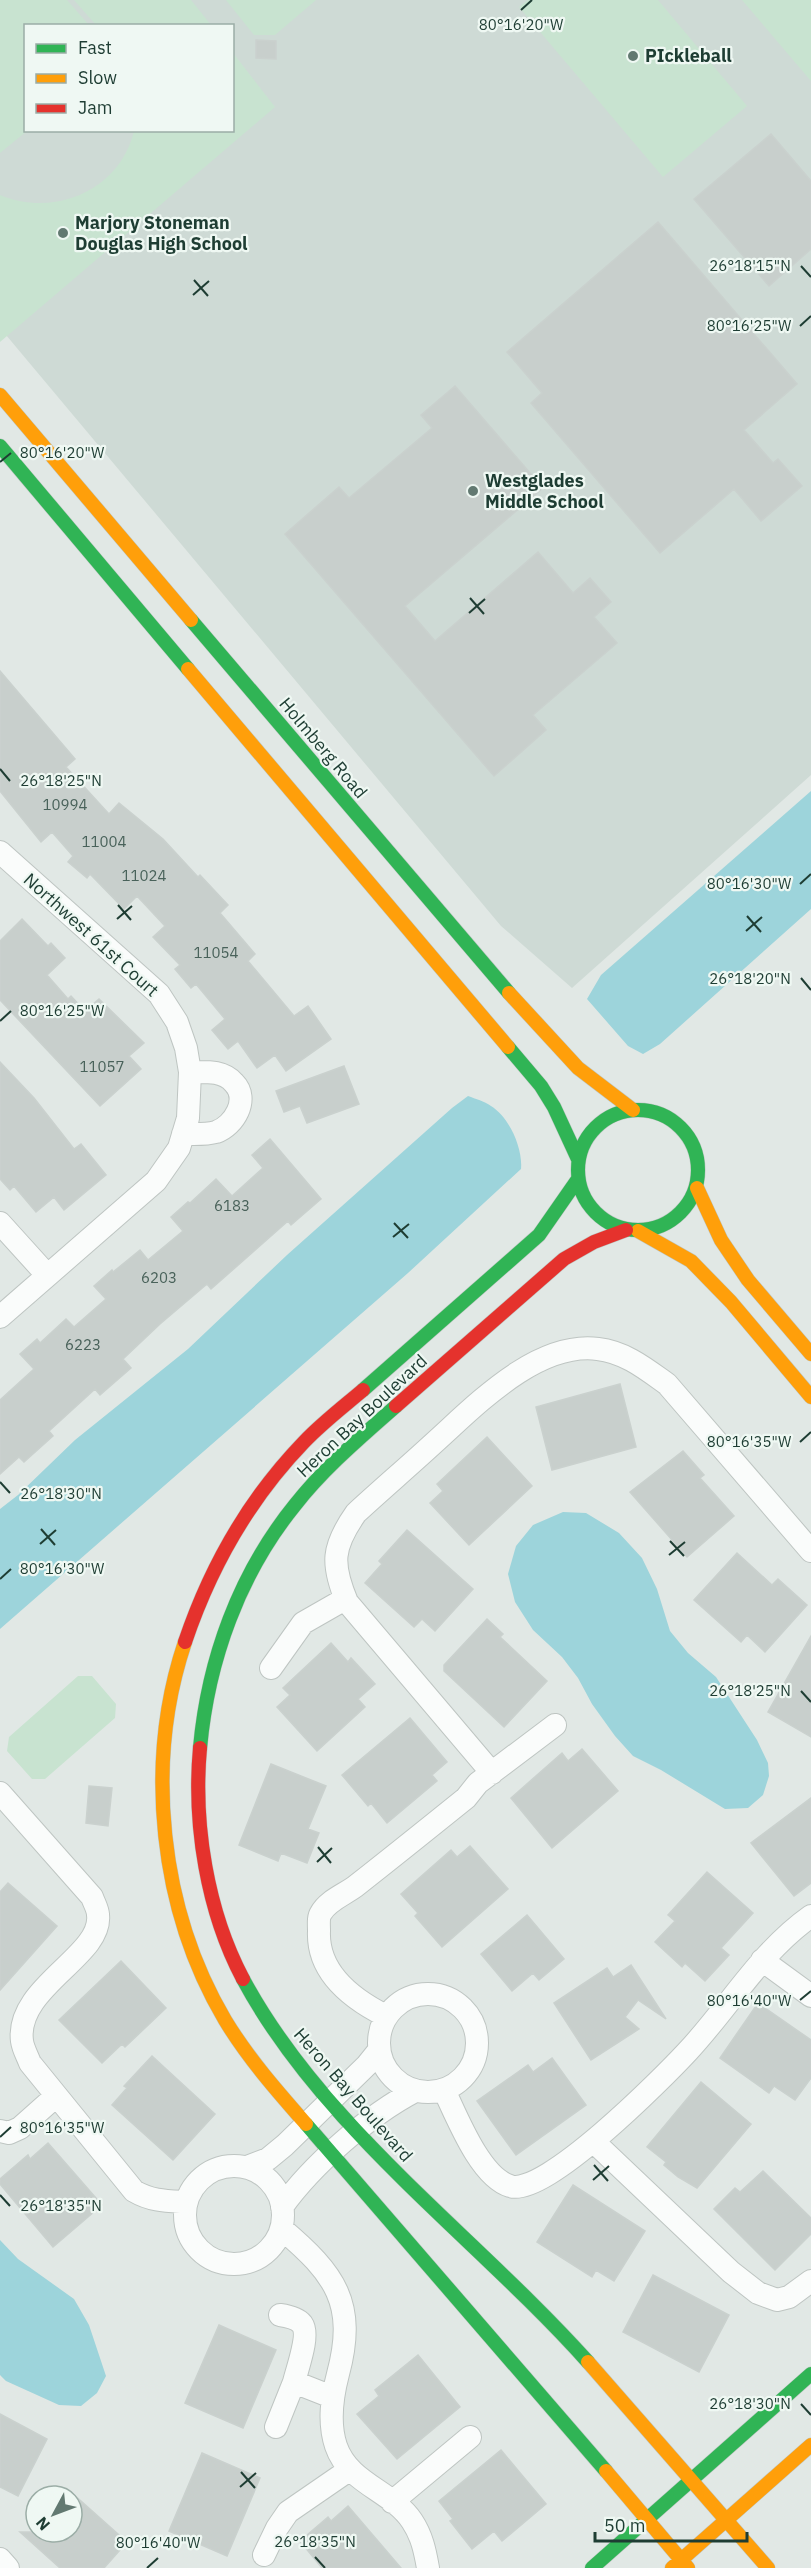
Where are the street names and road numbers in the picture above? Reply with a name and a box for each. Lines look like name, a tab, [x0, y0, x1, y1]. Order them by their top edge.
street label: Holmberg Road	[274, 692, 372, 803]
street label: Northwest 61st Court	[19, 868, 164, 1001]
street label: Heron Bay Boulevard	[292, 1349, 432, 1482]
street label: Heron Bay Boulevard	[289, 2023, 418, 2166]

